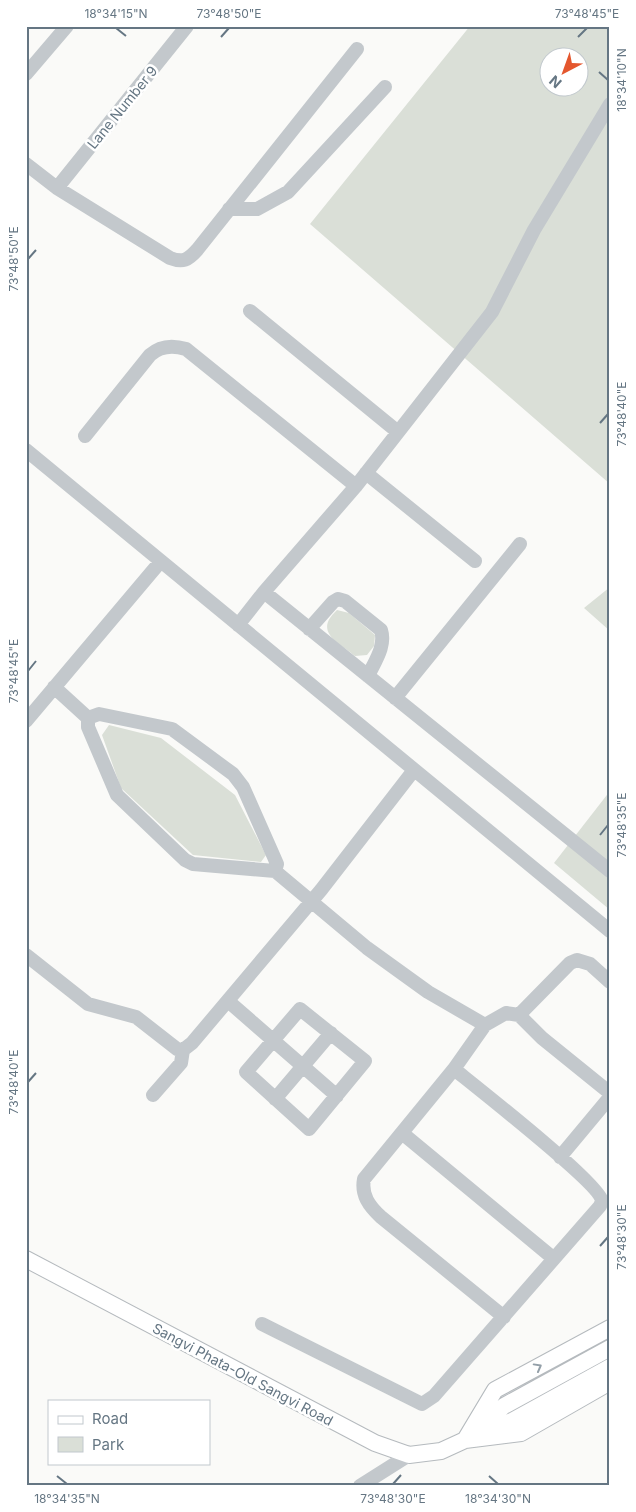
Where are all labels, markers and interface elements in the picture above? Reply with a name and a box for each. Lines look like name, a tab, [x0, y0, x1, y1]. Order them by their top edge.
text: 18°34'15"N	[84, 6, 148, 21]
text: 73°48'50"E	[196, 6, 262, 21]
text: 73°48'45"E	[555, 6, 619, 21]
north arrow	[538, 48, 588, 98]
text: 18°34'10"N	[614, 48, 629, 112]
street label: Lane Number 9	[83, 62, 161, 152]
text: N	[546, 72, 565, 92]
text: 73°48'50"E	[6, 226, 21, 292]
text: 73°48'40"E	[614, 382, 629, 446]
text: 73°48'45"E	[6, 639, 21, 703]
text: 73°48'35"E	[614, 792, 629, 858]
text: 73°48'40"E	[6, 1050, 21, 1114]
text: 73°48'30"E	[614, 1204, 629, 1270]
street label: Sangvi Phata-Old Sangvi Road	[150, 1319, 336, 1429]
one-way arrow	[533, 1363, 542, 1373]
legend	[48, 1400, 210, 1464]
text: Road	[92, 1409, 128, 1428]
text: Park	[92, 1435, 125, 1454]
text: 18°34'35"N	[34, 1491, 100, 1506]
text: 73°48'30"E	[360, 1491, 426, 1506]
text: 18°34'30"N	[465, 1491, 531, 1506]

